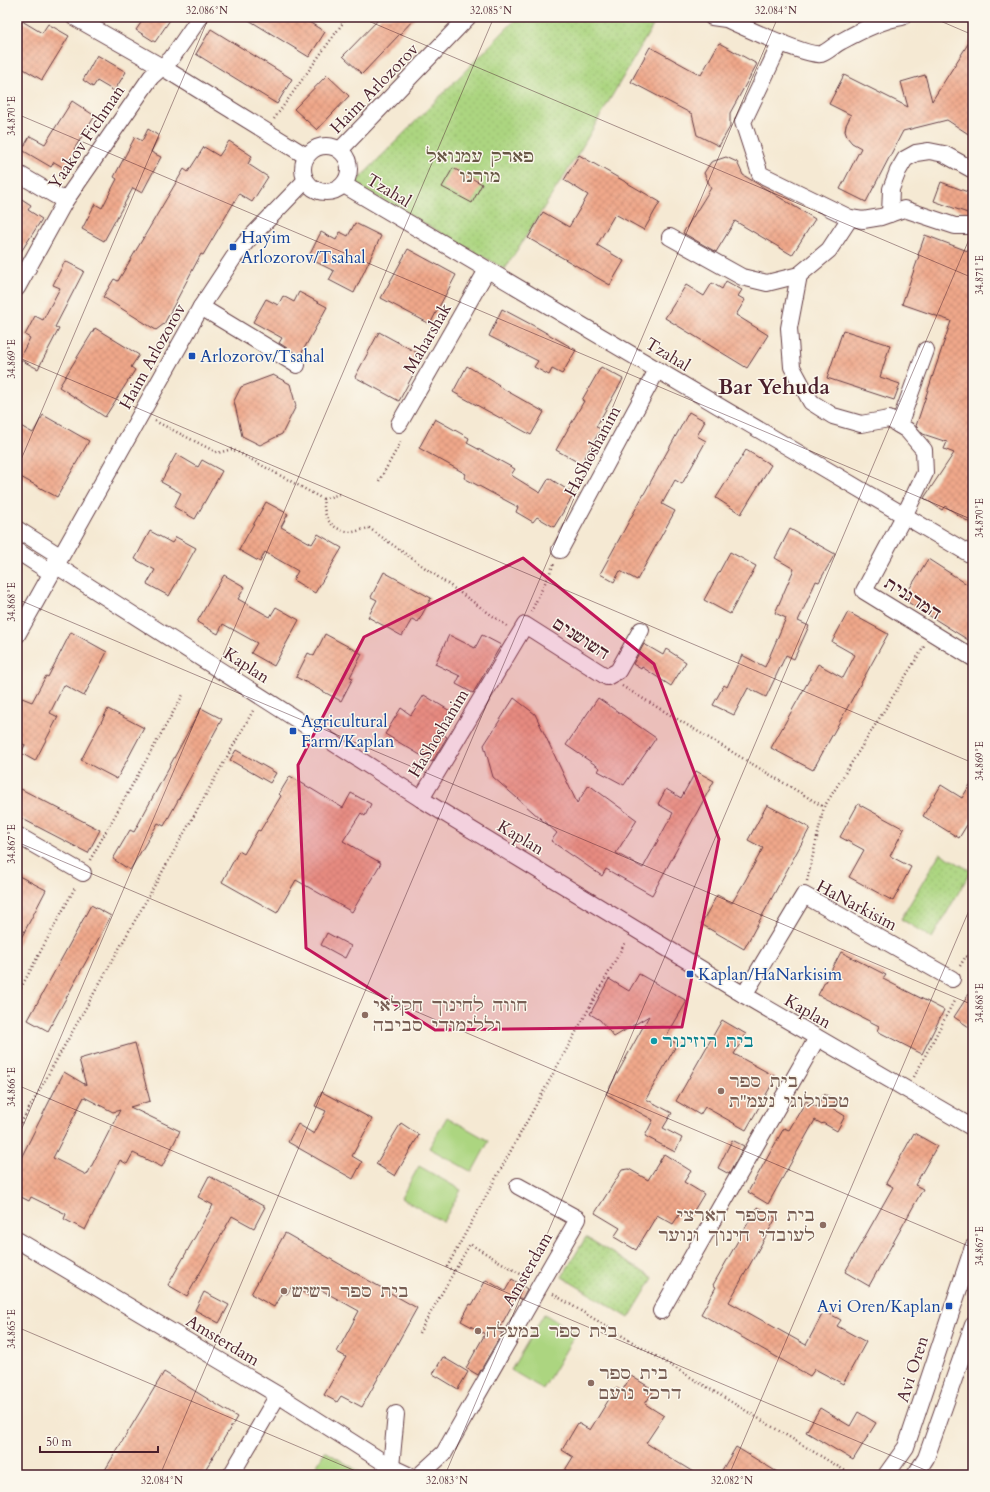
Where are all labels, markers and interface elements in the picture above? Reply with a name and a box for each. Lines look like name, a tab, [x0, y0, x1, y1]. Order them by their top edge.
text: 32.086°N	[186, 4, 228, 18]
text: 32.085°N	[470, 4, 512, 18]
text: 32.084°N	[755, 4, 797, 18]
street label: Haim Arlozorov	[325, 38, 424, 139]
street label: Yaakov Fichman	[43, 80, 130, 194]
text: 34.870°E	[5, 96, 19, 136]
park label: פארק עמנואל מורנו	[426, 145, 534, 188]
street label: Tzahal	[362, 168, 416, 213]
place label: Hayim Arlozorov/Tsahal	[241, 226, 366, 269]
marker: Hayim Arlozorov/Tsahal	[228, 242, 238, 252]
text: 34.871°E	[973, 255, 987, 295]
street label: Maharshak	[398, 298, 457, 378]
street label: Haim Arlozorov	[114, 299, 191, 413]
street label: Tzahal	[641, 332, 695, 377]
text: 34.869°E	[5, 339, 19, 379]
place label: Arlozorov/Tsahal	[200, 345, 325, 368]
marker: Arlozorov/Tsahal	[187, 351, 197, 361]
district label: Bar Yehuda	[718, 373, 831, 402]
street label: HaShoshanim	[559, 401, 626, 501]
text: 34.870°E	[973, 498, 987, 538]
street label: המרגנית	[880, 572, 946, 625]
text: 34.868°E	[5, 582, 19, 622]
street label: השושנים	[548, 612, 614, 665]
street label: Kaplan	[219, 642, 274, 689]
street label: HaShoshanim	[403, 684, 474, 782]
place label: Agricultural Farm/Kaplan	[301, 710, 395, 753]
marker: Agricultural Farm/Kaplan	[288, 726, 298, 736]
text: 34.869°E	[973, 741, 987, 781]
street label: Kaplan	[493, 815, 549, 860]
text: 34.867°E	[5, 824, 19, 864]
street label: HaNarkisim	[812, 875, 902, 937]
place label: Kaplan/HaNarkisim	[698, 963, 843, 986]
marker: Kaplan/HaNarkisim	[685, 969, 695, 979]
text: 34.868°E	[973, 983, 987, 1023]
street label: Kaplan	[780, 989, 836, 1034]
place label: חווה לחינוך חקלאי וללימודי סביבה	[373, 994, 528, 1037]
marker: חווה לחינוך חקלאי וללימודי סביבה	[360, 1010, 370, 1020]
place label: בית רוזינור	[662, 1030, 754, 1053]
marker: בית רוזינור	[649, 1036, 659, 1046]
text: 34.866°E	[5, 1067, 19, 1107]
place label: בית ספר טכנולוגי נעמ"ת	[729, 1070, 849, 1113]
marker: בית ספר טכנולוגי נעמ"ת	[716, 1086, 726, 1096]
place label: בית הספר הארצי לעובדי חינוך ונוער	[658, 1204, 815, 1247]
marker: בית הספר הארצי לעובדי חינוך ונוער	[818, 1220, 828, 1230]
text: 34.867°E	[973, 1226, 987, 1266]
street label: Amsterdam	[497, 1227, 558, 1311]
place label: בית ספר רשיש	[292, 1280, 409, 1303]
marker: בית ספר רשיש	[279, 1286, 289, 1296]
place label: Avi Oren/Kaplan	[817, 1295, 941, 1318]
marker: Avi Oren/Kaplan	[944, 1301, 954, 1311]
text: 34.865°E	[5, 1309, 19, 1349]
street label: Amsterdam	[182, 1309, 264, 1372]
place label: בית ספר במעלה	[486, 1320, 618, 1343]
marker: בית ספר במעלה	[473, 1326, 483, 1336]
street label: Avi Oren	[891, 1333, 934, 1405]
place label: בית ספר דרכי נועם	[599, 1362, 682, 1405]
marker: בית ספר דרכי נועם	[586, 1378, 596, 1388]
scale bar	[40, 1428, 158, 1454]
text: 50 m	[46, 1434, 73, 1450]
text: 32.084°N	[141, 1474, 183, 1488]
text: 32.083°N	[426, 1474, 468, 1488]
text: 32.082°N	[711, 1474, 753, 1488]

